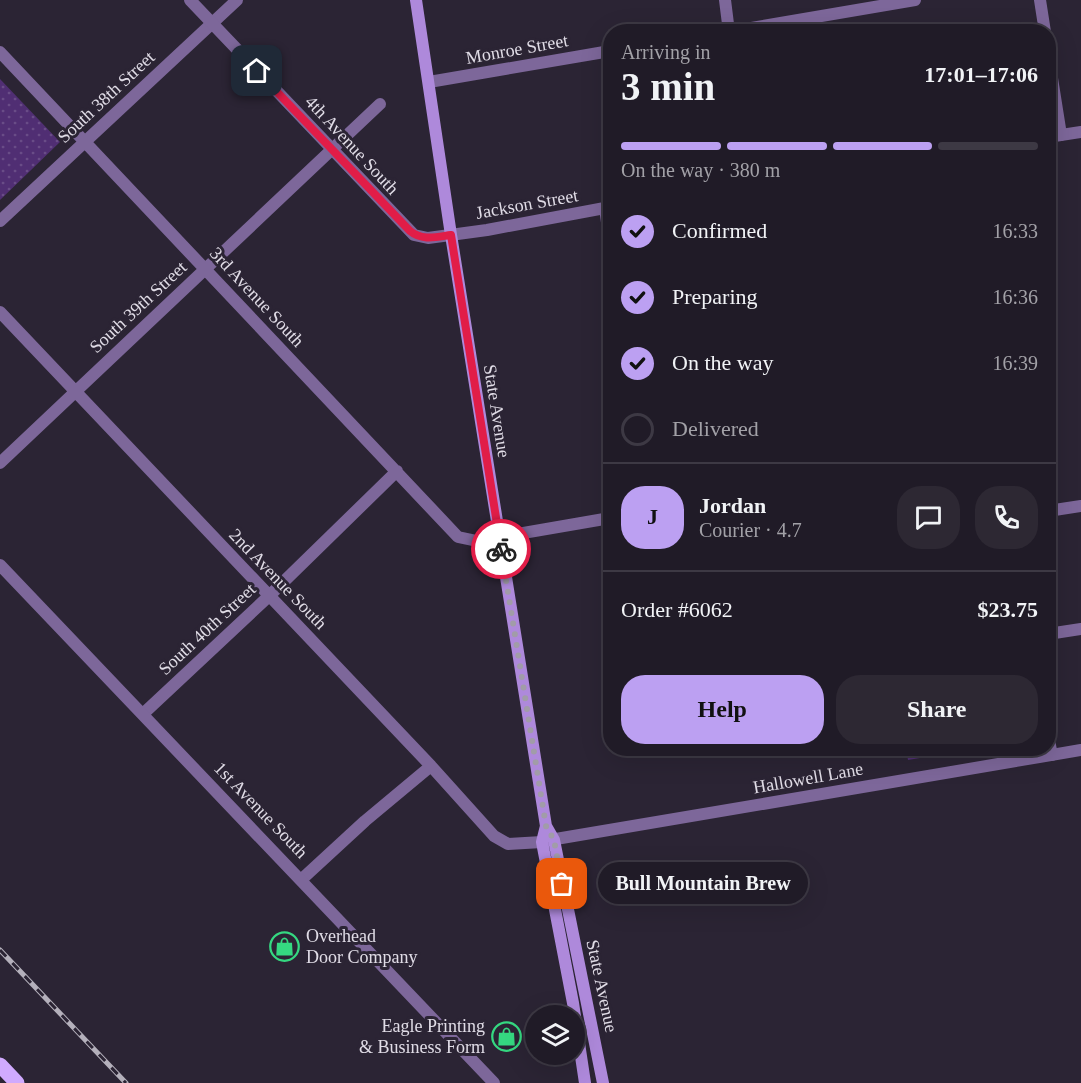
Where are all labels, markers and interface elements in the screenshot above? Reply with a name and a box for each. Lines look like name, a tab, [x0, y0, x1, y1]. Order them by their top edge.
street label: Monroe Street	[464, 30, 570, 68]
text: Arriving in	[621, 41, 710, 63]
pin	[231, 45, 282, 96]
street label: South 38th Street	[53, 47, 159, 147]
icon: home	[240, 54, 273, 87]
text: 17:01–17:06	[924, 62, 1038, 87]
text: 3 min	[621, 65, 715, 108]
street label: 4th Avenue South	[301, 91, 403, 199]
text: On the way · 380 m	[621, 159, 780, 181]
street label: Jackson Street	[474, 185, 580, 223]
icon: check	[621, 215, 654, 248]
text: Confirmed	[672, 218, 767, 243]
text: 16:33	[992, 220, 1038, 242]
street label: 3rd Avenue South	[206, 243, 308, 351]
street label: South 39th Street	[85, 257, 191, 357]
icon: check	[621, 281, 654, 314]
text: Preparing	[672, 284, 758, 309]
text: 16:36	[992, 286, 1038, 308]
icon: check	[621, 347, 654, 380]
text: On the way	[672, 350, 773, 375]
text: 16:39	[992, 352, 1038, 374]
street label: State Avenue	[480, 363, 514, 459]
text: Delivered	[672, 416, 759, 441]
button: chat	[897, 486, 960, 549]
button: phone	[975, 486, 1038, 549]
text: Jordan	[699, 493, 766, 518]
text: J	[647, 504, 658, 529]
courier	[471, 519, 531, 579]
text: Courier · 4.7	[699, 519, 802, 541]
street label: 2nd Avenue South	[225, 525, 331, 633]
icon: bike	[485, 533, 518, 566]
street label: South 40th Street	[154, 579, 260, 679]
text: Order #6062	[621, 597, 733, 622]
text: $23.75	[978, 597, 1038, 622]
button: Help	[621, 675, 824, 744]
button: Share	[836, 675, 1038, 744]
street label: 1st Avenue South	[210, 758, 312, 862]
street label: Hallowell Lane	[751, 758, 865, 798]
pin	[536, 858, 587, 909]
callout: Bull Mountain Brew	[598, 863, 808, 905]
icon: bag	[545, 867, 578, 900]
text: Bull Mountain Brew	[615, 872, 791, 894]
place label: Overhead Door Company	[306, 926, 418, 967]
shop icon: Overhead Door Company	[269, 930, 301, 962]
street label: State Avenue	[582, 938, 622, 1034]
map controls	[525, 1005, 585, 1065]
button: layers	[525, 1005, 585, 1065]
place label: Eagle Printing & Business Form	[359, 1016, 485, 1057]
shop icon: Eagle Printing & Business Form	[490, 1020, 522, 1052]

